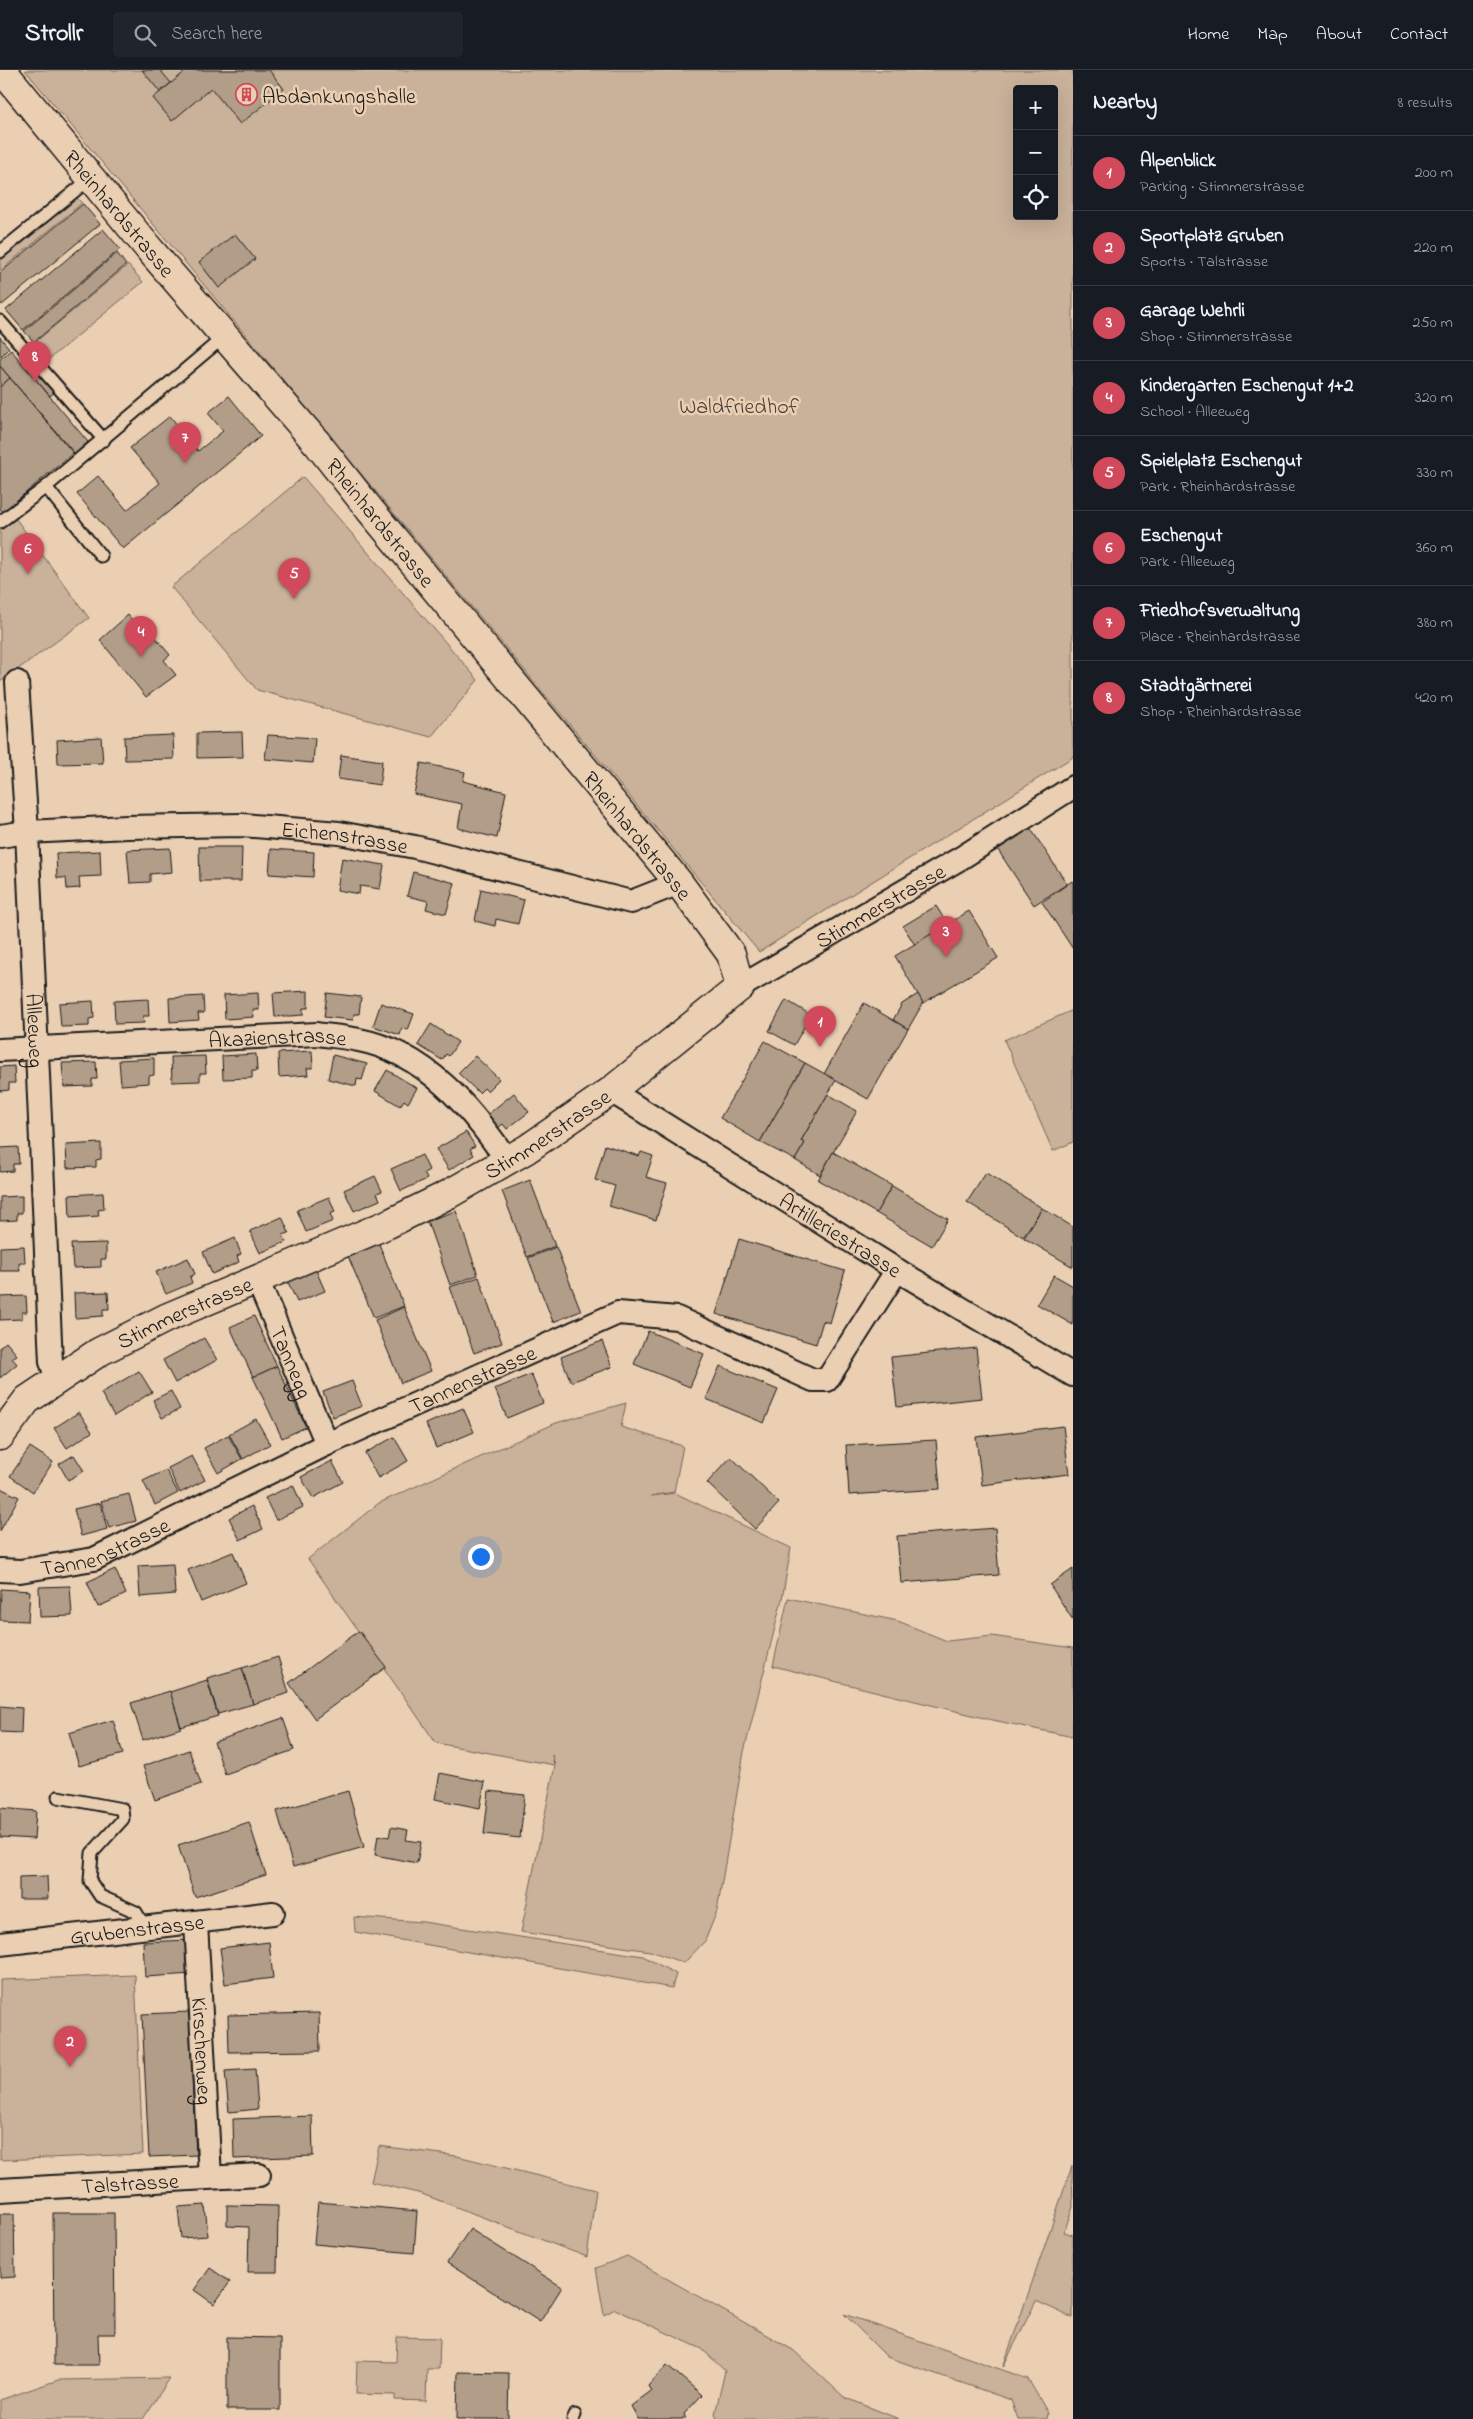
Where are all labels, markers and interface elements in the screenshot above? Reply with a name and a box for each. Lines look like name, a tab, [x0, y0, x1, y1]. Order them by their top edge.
search box	[113, 12, 463, 57]
text: Strollr	[25, 17, 83, 52]
icon: search	[131, 21, 159, 49]
text: Search here	[171, 21, 262, 48]
text: Home	[1188, 22, 1229, 48]
text: Map	[1257, 22, 1288, 48]
text: About	[1316, 22, 1362, 48]
text: Contact	[1390, 22, 1448, 48]
place label: Abdankungshalle	[262, 82, 416, 115]
building icon: Abdankungshalle	[234, 83, 258, 107]
map controls	[1013, 85, 1058, 220]
button: +	[1013, 85, 1058, 130]
text: Nearby	[1093, 88, 1157, 118]
text: 8 results	[1397, 91, 1453, 115]
button: −	[1013, 130, 1058, 175]
street label: Rheinhardstrasse	[55, 144, 181, 286]
text: Alpenblick	[1140, 148, 1216, 175]
text: 1	[1106, 161, 1112, 185]
text: 200 m	[1415, 161, 1453, 185]
button: locate	[1013, 175, 1058, 220]
text: Parking · Stimmerstrasse	[1140, 175, 1304, 199]
text: Sportplatz Gruben	[1140, 223, 1284, 250]
text: 2	[1105, 236, 1113, 260]
text: 220 m	[1414, 236, 1453, 260]
text: Sports · Talstrasse	[1140, 250, 1268, 274]
text: Garage Wehrli	[1140, 298, 1245, 325]
text: 3	[1106, 311, 1112, 335]
text: 250 m	[1413, 311, 1453, 335]
text: Shop · Stimmerstrasse	[1140, 325, 1292, 349]
pin: 8	[19, 341, 51, 382]
text: Kindergarten Eschengut 1+2	[1140, 373, 1353, 400]
text: 4	[1106, 386, 1112, 410]
text: 320 m	[1415, 386, 1453, 410]
park label: Waldfriedhof	[679, 392, 800, 424]
text: School · Alleeweg	[1140, 400, 1250, 424]
pin: 7	[169, 422, 201, 463]
text: Spielplatz Eschengut	[1140, 448, 1302, 475]
street label: Rheinhardstrasse	[316, 452, 441, 596]
text: 5	[1104, 461, 1114, 485]
text: 330 m	[1416, 461, 1453, 485]
text: Park · Rheinhardstrasse	[1140, 475, 1295, 499]
text: Eschengut	[1140, 523, 1222, 550]
pin: 6	[12, 533, 44, 574]
text: 6	[1105, 536, 1113, 560]
text: 360 m	[1416, 536, 1453, 560]
text: Park · Alleeweg	[1140, 550, 1235, 574]
pin: 5	[278, 558, 310, 599]
text: Friedhofsverwaltung	[1140, 598, 1300, 625]
text: 7	[1106, 611, 1112, 635]
text: 380 m	[1417, 611, 1453, 635]
pin: 4	[125, 616, 157, 657]
text: Place · Rheinhardstrasse	[1140, 625, 1300, 649]
text: Stadtgärtnerei	[1140, 673, 1252, 700]
text: 8	[1106, 686, 1112, 710]
text: 420 m	[1415, 686, 1453, 710]
text: Shop · Rheinhardstrasse	[1140, 700, 1301, 724]
street label: Rheinhardstrasse	[573, 765, 698, 909]
street label: Eichenstrasse	[280, 815, 410, 864]
street label: Stimmerstrasse	[810, 857, 953, 959]
pin: 3	[930, 916, 962, 957]
street label: Alleeweg	[15, 992, 51, 1069]
pin: 1	[804, 1006, 836, 1047]
street label: Akazienstrasse	[208, 1021, 348, 1058]
street label: Stimmerstrasse	[479, 1082, 619, 1189]
street label: Artilleriestrasse	[772, 1187, 907, 1288]
street label: Stimmerstrasse	[112, 1270, 259, 1359]
street label: Tannegg	[260, 1322, 319, 1405]
street label: Tannenstrasse	[405, 1339, 542, 1424]
street label: Tannenstrasse	[38, 1511, 176, 1586]
your location	[468, 1544, 494, 1570]
street label: Grubenstrasse	[69, 1908, 207, 1955]
street label: Kirschenweg	[181, 1996, 219, 2106]
pin: 2	[54, 2026, 86, 2067]
street label: Talstrasse	[80, 2167, 180, 2204]

